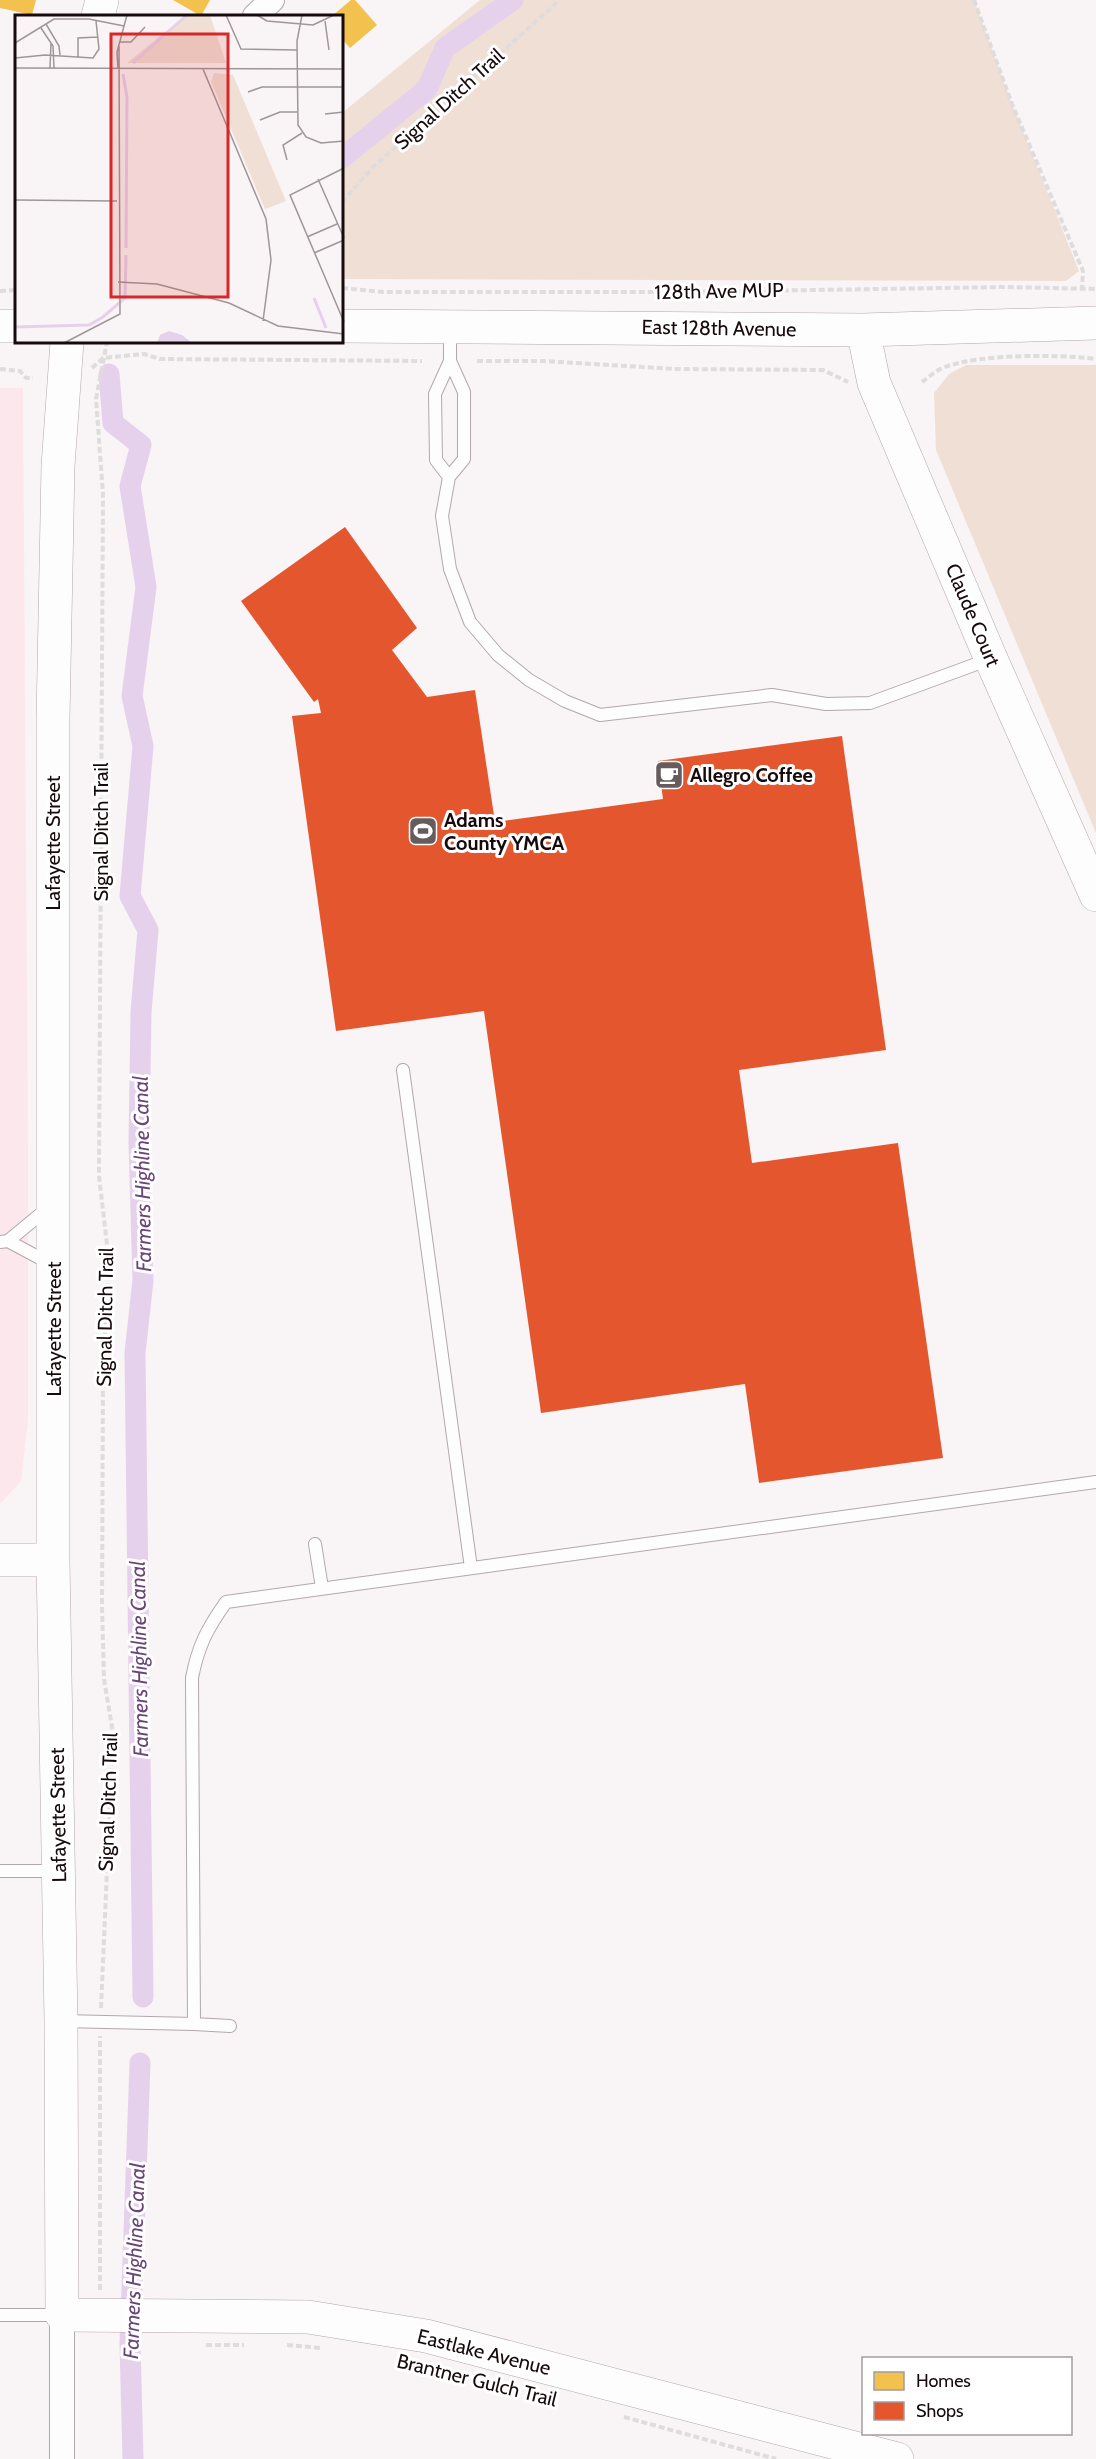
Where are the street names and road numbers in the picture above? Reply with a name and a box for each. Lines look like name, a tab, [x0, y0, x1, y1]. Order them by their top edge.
street label: Signal Ditch Trail	[389, 43, 509, 154]
street label: 128th Ave MUP	[654, 278, 784, 304]
street label: East 128th Avenue	[641, 315, 797, 341]
street label: Claude Court	[941, 560, 1006, 670]
street label: Signal Ditch Trail	[89, 762, 113, 902]
street label: Lafayette Street	[41, 775, 65, 910]
street label: Signal Ditch Trail	[92, 1247, 118, 1387]
street label: Lafayette Street	[42, 1261, 66, 1396]
street label: Signal Ditch Trail	[94, 1732, 122, 1872]
street label: Lafayette Street	[45, 1747, 71, 1883]
street label: Eastlake Avenue	[415, 2324, 553, 2380]
street label: Brantner Gulch Trail	[395, 2349, 560, 2412]

